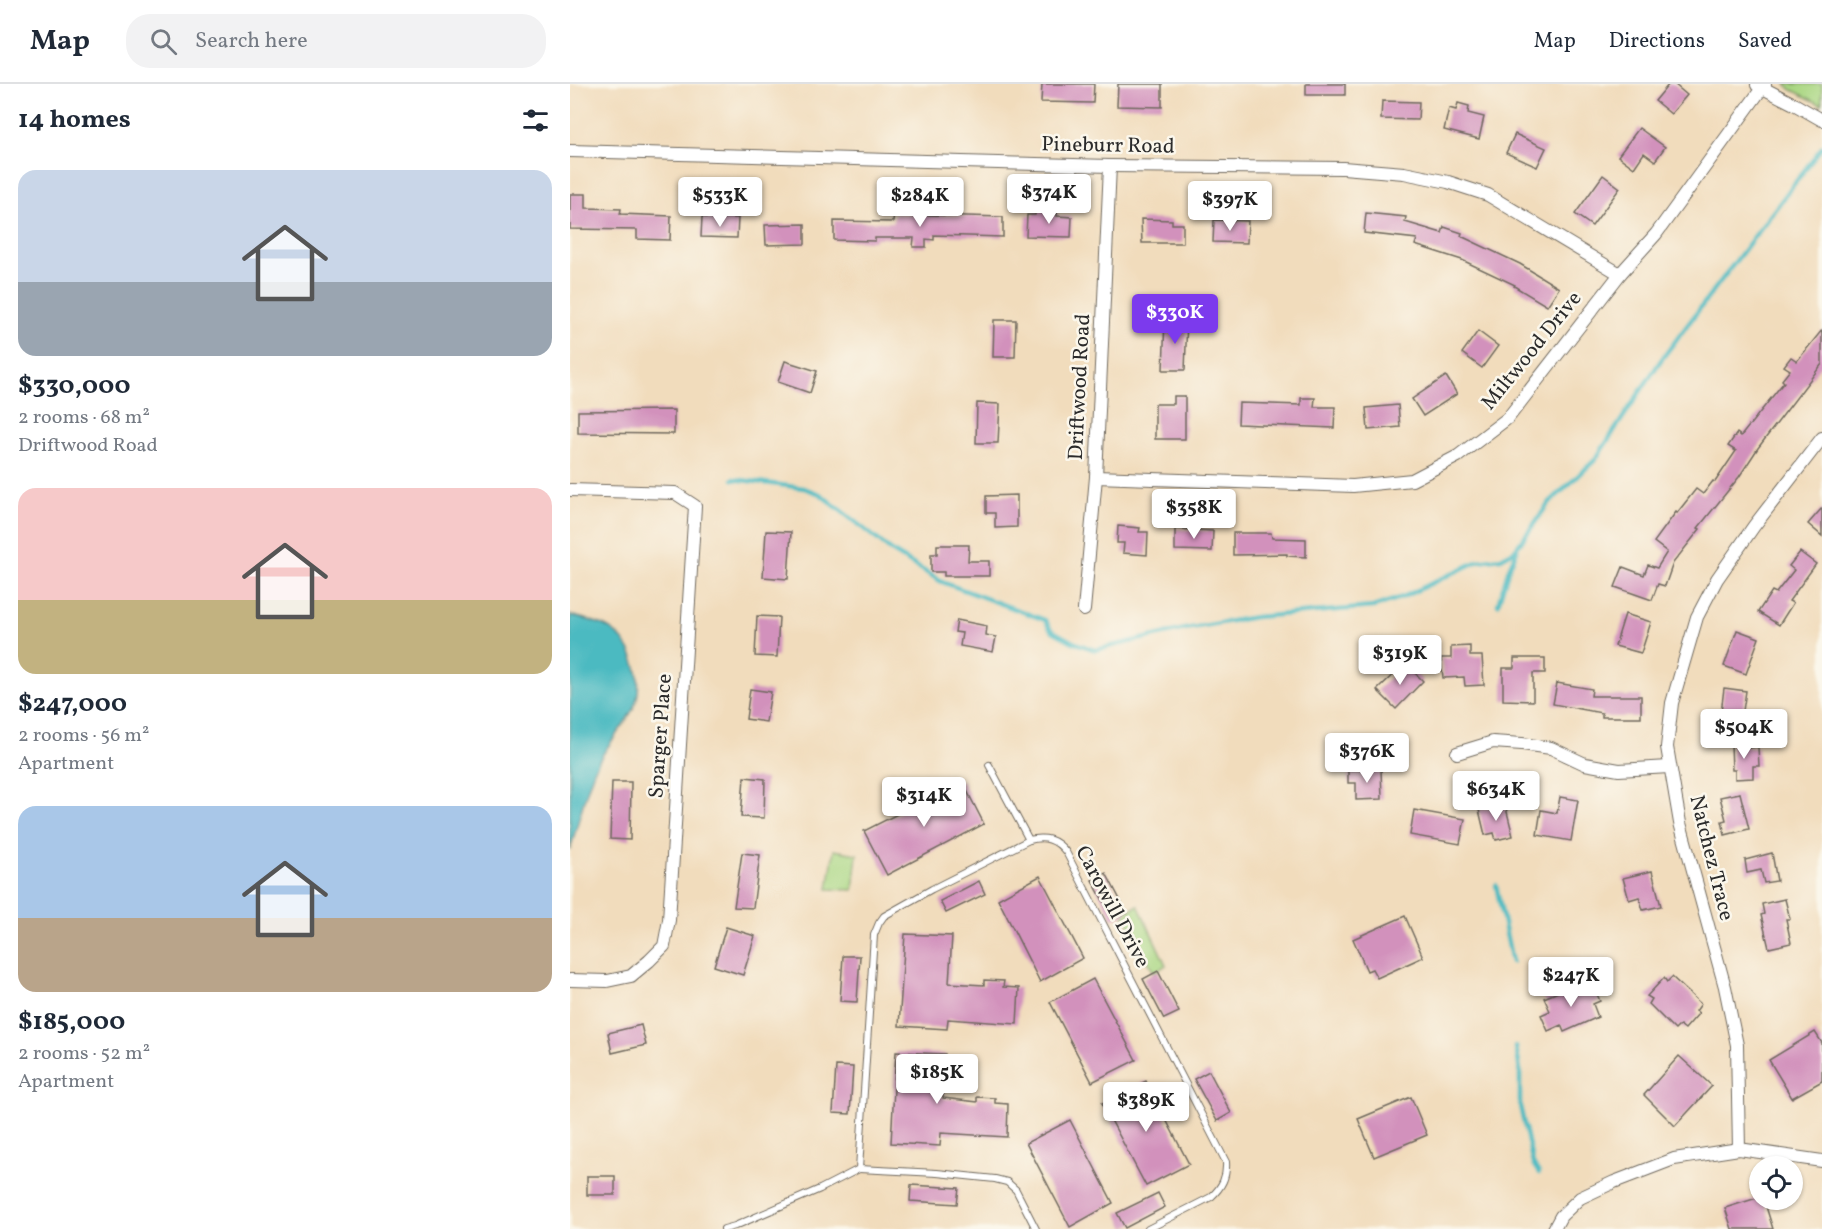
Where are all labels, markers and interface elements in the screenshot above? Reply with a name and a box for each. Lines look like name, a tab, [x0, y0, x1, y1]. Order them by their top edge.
search box	[126, 14, 546, 68]
text: Map	[30, 22, 90, 61]
icon: search	[147, 25, 180, 58]
text: Search here	[195, 26, 308, 57]
text: Map	[1534, 27, 1576, 56]
text: Directions	[1609, 27, 1705, 56]
text: Saved	[1738, 27, 1792, 56]
text: 14 homes	[18, 102, 131, 138]
icon: filters	[519, 104, 552, 137]
street label: Pineburr Road	[1041, 130, 1175, 162]
pin: $374K	[1007, 174, 1091, 225]
pin: $533K	[678, 177, 762, 228]
pin: $284K	[878, 177, 962, 228]
text: $374K	[1021, 179, 1077, 207]
pin: $397K	[1188, 181, 1272, 232]
text: $533K	[692, 182, 748, 210]
text: $284K	[891, 182, 949, 210]
text: $397K	[1202, 186, 1258, 214]
icon: home	[231, 209, 339, 317]
street label: Miltwood Drive	[1475, 285, 1589, 417]
pin: $330K	[1133, 294, 1217, 345]
text: $330K	[1146, 299, 1204, 327]
street label: Driftwood Road	[1062, 313, 1098, 461]
text: $330,000	[18, 368, 131, 404]
text: 2 rooms · 68 m²	[18, 404, 150, 432]
text: Driftwood Road	[18, 432, 158, 460]
pin: $358K	[1152, 489, 1236, 540]
text: $358K	[1166, 494, 1222, 522]
icon: home	[231, 527, 339, 635]
pin: $319K	[1358, 635, 1442, 686]
text: $319K	[1373, 640, 1427, 668]
street label: Sparger Place	[642, 673, 680, 799]
text: $247,000	[18, 686, 127, 722]
pin: $504K	[1702, 709, 1786, 760]
text: $504K	[1714, 714, 1774, 742]
text: 2 rooms · 56 m²	[18, 722, 149, 750]
pin: $376K	[1325, 733, 1409, 784]
text: $376K	[1339, 738, 1395, 766]
text: Apartment	[18, 750, 114, 778]
pin: $634K	[1454, 771, 1538, 822]
text: $634K	[1467, 776, 1525, 804]
pin: $314K	[882, 777, 966, 828]
text: $314K	[896, 782, 952, 810]
street label: Natchez Trace	[1681, 792, 1741, 924]
street label: Carowill Drive	[1068, 841, 1156, 973]
icon: home	[231, 845, 339, 953]
pin: $247K	[1529, 957, 1613, 1008]
text: $247K	[1542, 962, 1600, 990]
text: $185,000	[18, 1004, 125, 1040]
text: 2 rooms · 52 m²	[18, 1040, 150, 1068]
pin: $185K	[895, 1054, 979, 1105]
text: $185K	[910, 1059, 964, 1087]
text: Apartment	[18, 1068, 114, 1096]
pin: $389K	[1104, 1082, 1188, 1133]
text: $389K	[1117, 1087, 1175, 1115]
map controls	[1749, 1156, 1803, 1210]
button: locate	[1749, 1156, 1803, 1210]

